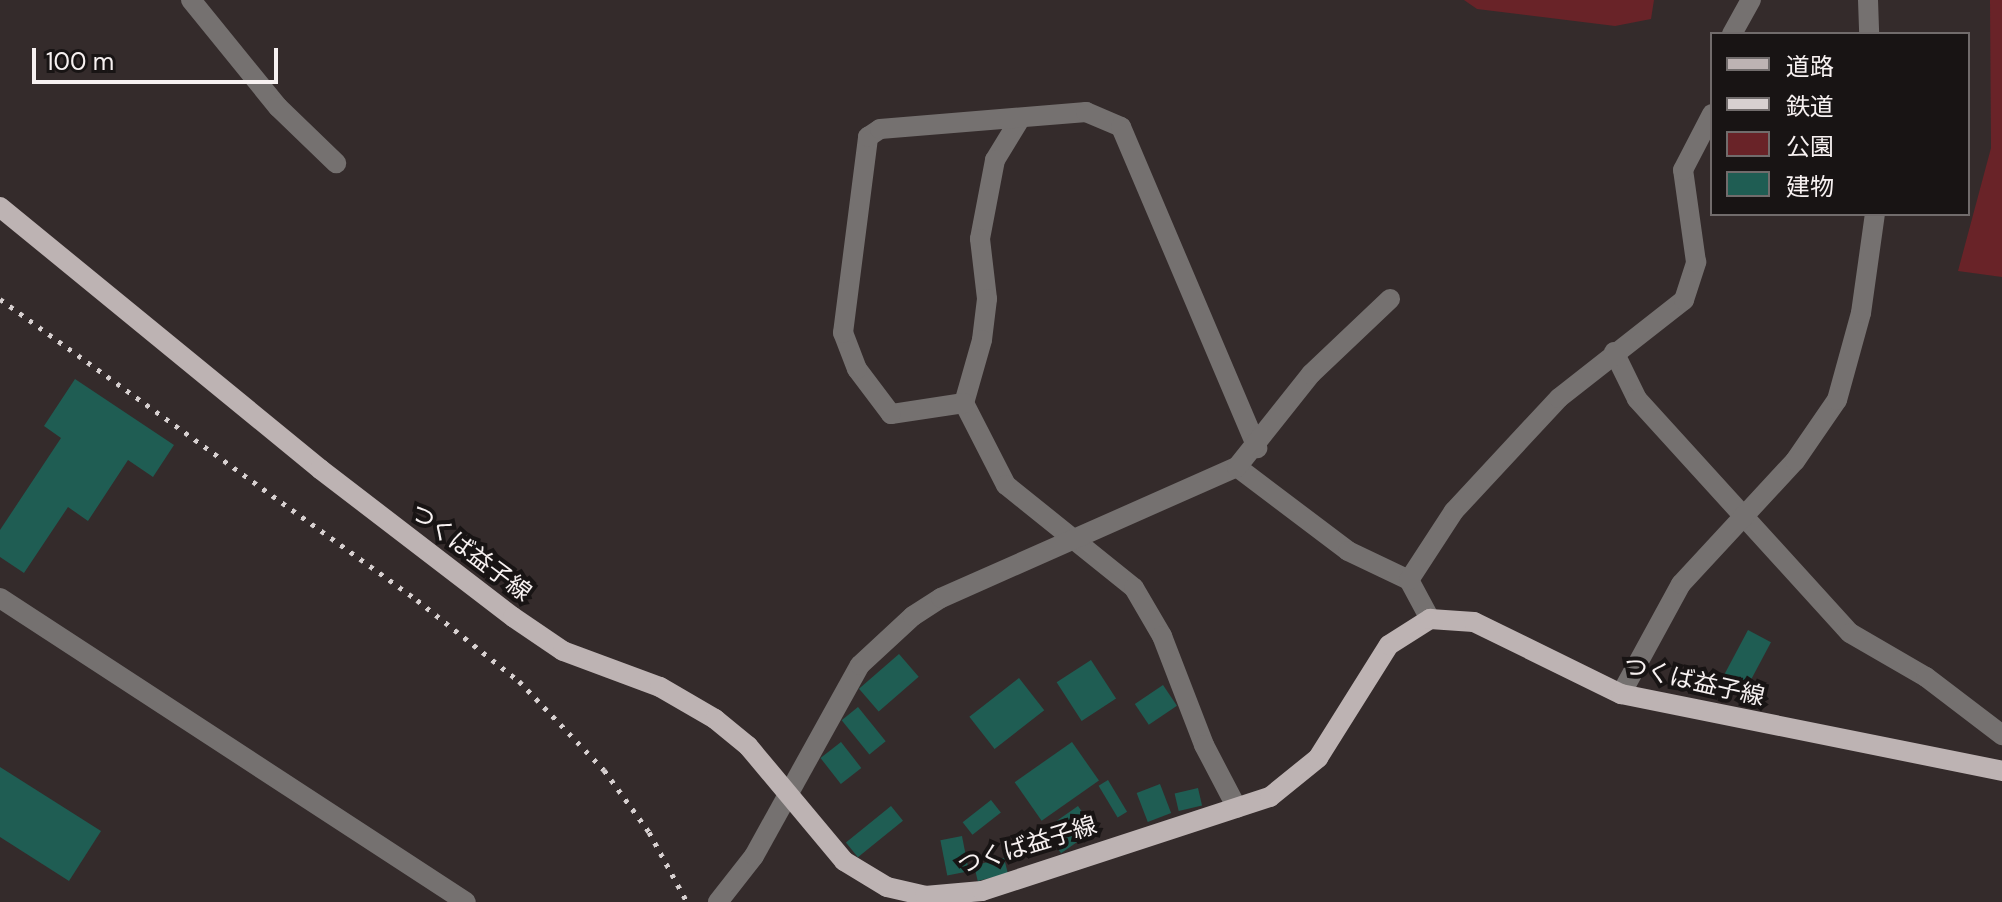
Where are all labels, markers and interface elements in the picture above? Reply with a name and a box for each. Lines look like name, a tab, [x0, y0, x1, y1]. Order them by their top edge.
scale bar	[36, 32, 282, 82]
legend	[1710, 32, 1970, 216]
text: 100 m	[46, 46, 114, 77]
text: 道路	[1786, 51, 1834, 82]
text: 鉄道	[1786, 91, 1834, 122]
text: 公園	[1786, 131, 1834, 162]
text: 建物	[1786, 171, 1834, 202]
street label: つくば益子線	[405, 497, 537, 607]
street label: つくば益子線	[1621, 651, 1767, 711]
street label: つくば益子線	[954, 810, 1100, 880]

